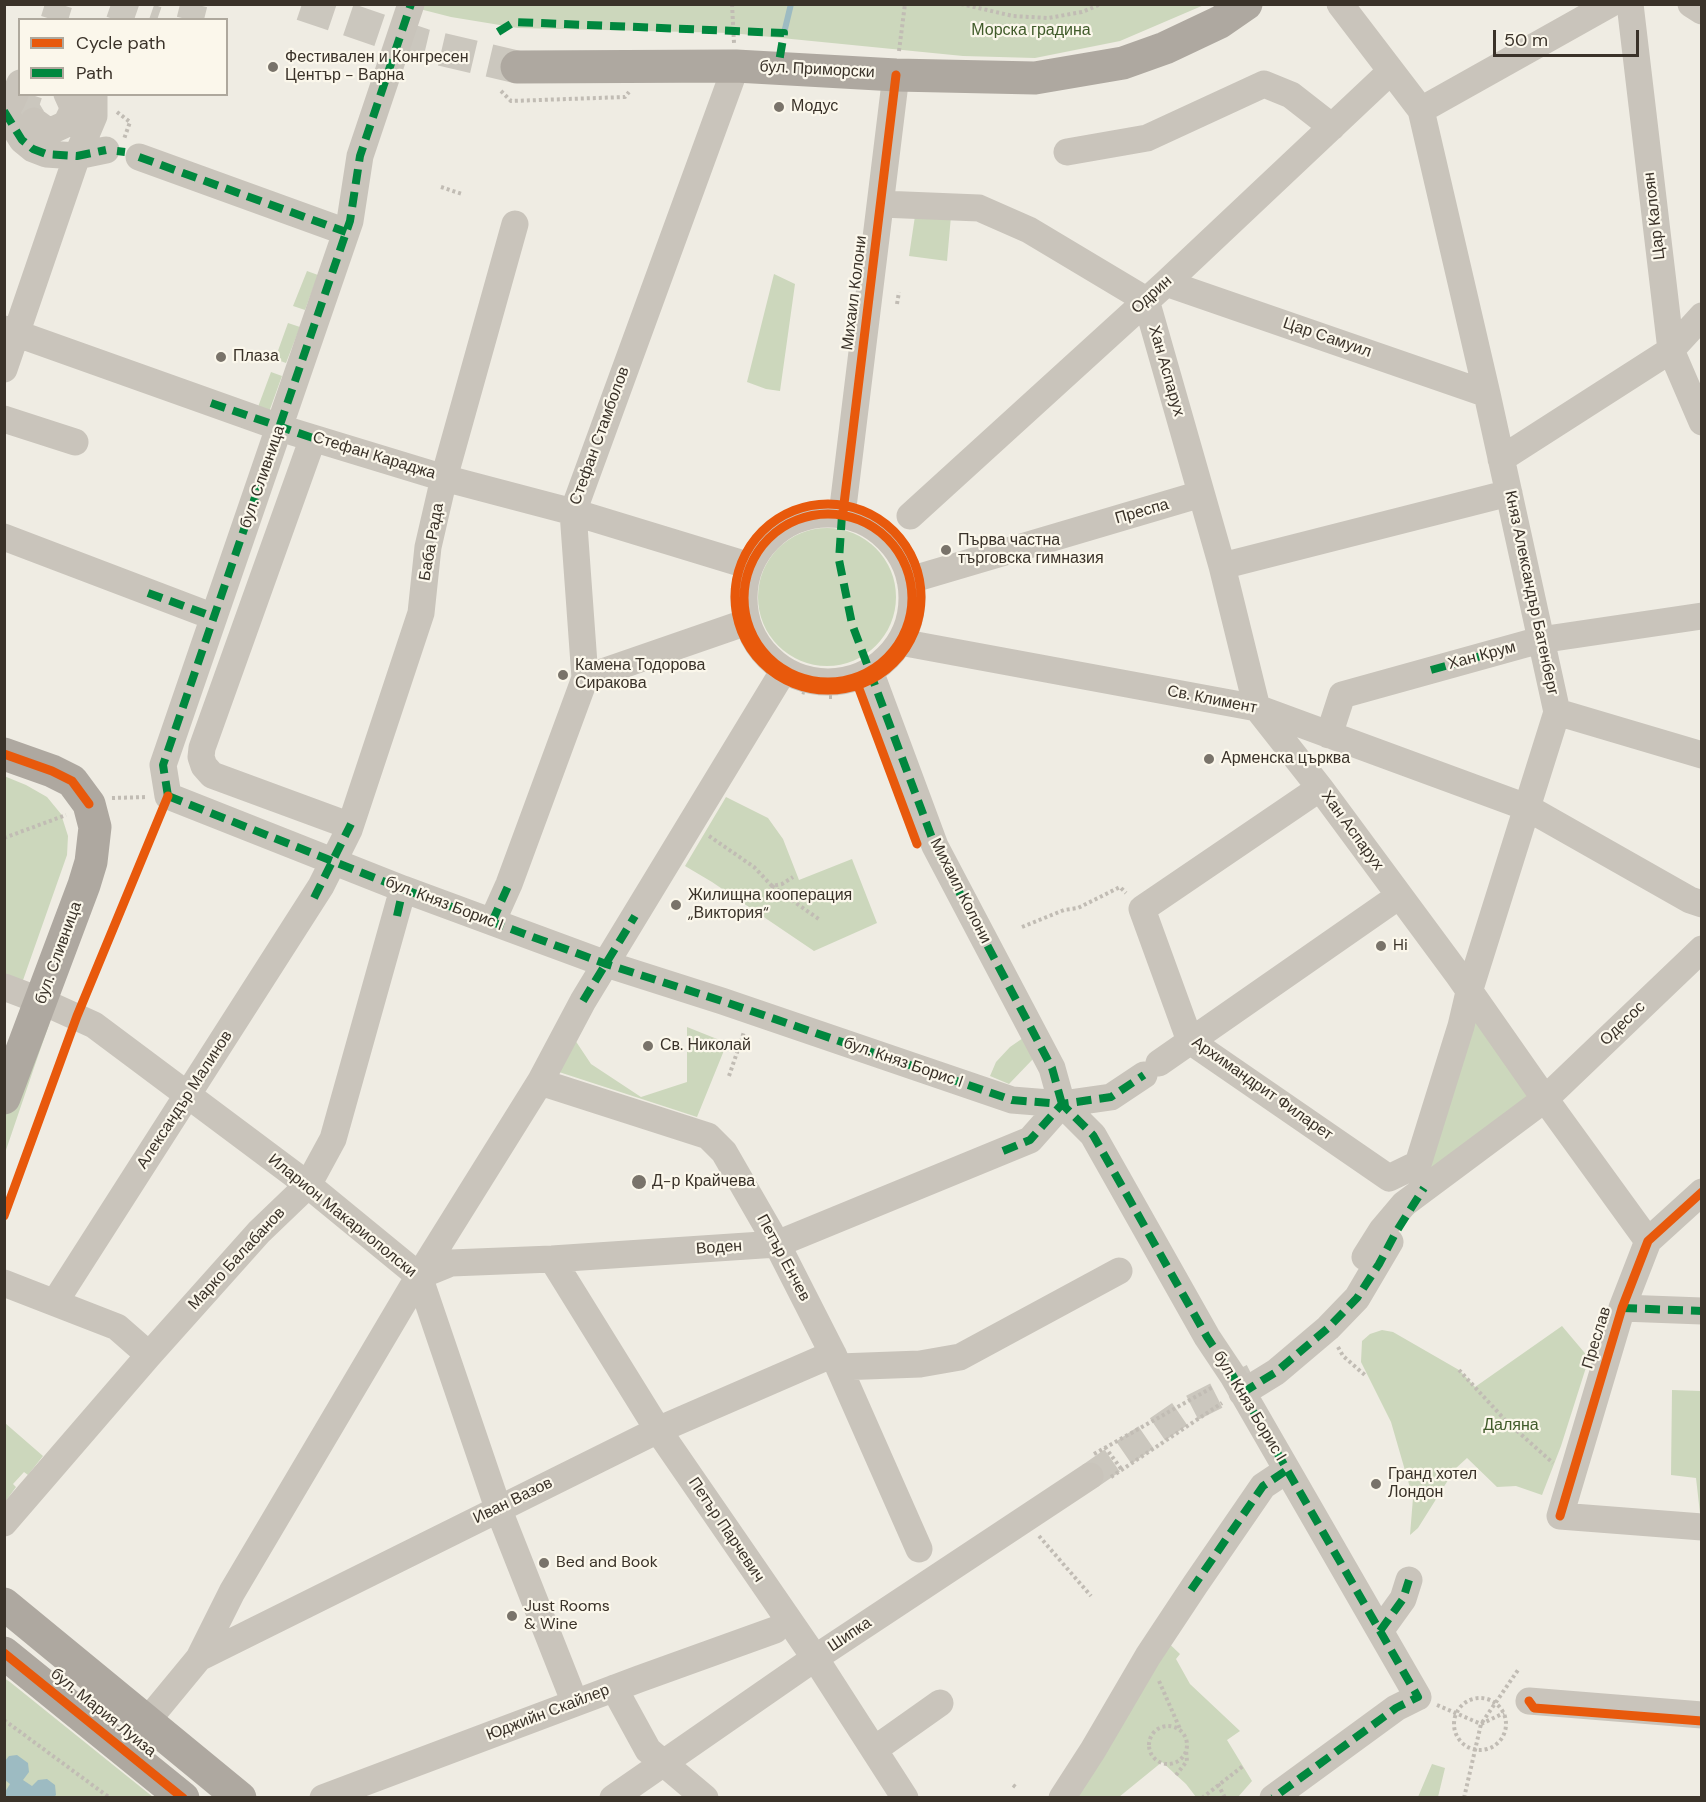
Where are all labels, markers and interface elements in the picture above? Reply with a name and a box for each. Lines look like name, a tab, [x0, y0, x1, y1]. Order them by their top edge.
legend	[18, 18, 228, 96]
scale bar	[1496, 18, 1642, 56]
park label: Морска градина	[971, 21, 1091, 41]
text: 50 m	[1504, 28, 1548, 52]
text: Cycle path	[76, 31, 166, 55]
place label: Фестивален и Конгресен Център - Варна	[285, 48, 468, 86]
street label: бул. Приморски	[759, 57, 875, 83]
marker: Фестивален и Конгресен Център - Варна	[266, 60, 280, 74]
text: Path	[76, 61, 113, 85]
place label: Модус	[791, 97, 838, 117]
marker: Модус	[772, 100, 786, 114]
street label: Цар Калоян	[1640, 171, 1670, 261]
street label: Михаил Колони	[838, 234, 872, 352]
street label: Одрин	[1128, 272, 1176, 318]
street label: Цар Самуил	[1280, 314, 1374, 362]
street label: Хан Аспарух	[1144, 323, 1188, 419]
place label: Плаза	[233, 347, 279, 367]
marker: Плаза	[214, 350, 228, 364]
street label: Стефан Стамболов	[566, 364, 634, 508]
street label: бул. Сливница	[236, 423, 290, 531]
street label: Стефан Караджа	[310, 428, 438, 484]
street label: Княз Александър Батенберг	[1500, 489, 1562, 697]
street label: Преспа	[1113, 495, 1171, 529]
street label: Баба Рада	[416, 502, 448, 582]
place label: Първа частна търговска гимназия	[958, 531, 1104, 569]
marker: Първа частна търговска гимназия	[939, 543, 953, 557]
street label: Хан Крум	[1446, 638, 1518, 674]
place label: Камена Тодорова Сиракова	[575, 656, 705, 694]
marker: Камена Тодорова Сиракова	[556, 668, 570, 682]
street label: Св. Климент	[1165, 682, 1259, 718]
place label: Арменска църква	[1221, 749, 1350, 769]
marker: Арменска църква	[1202, 752, 1216, 766]
street label: Хан Аспарух	[1317, 787, 1387, 875]
street label: Михаил Колони	[925, 835, 995, 947]
street label: бул. Княз Борис I	[382, 873, 506, 935]
place label: Жилищна кооперация „Виктория“	[688, 886, 852, 924]
marker: Жилищна кооперация „Виктория“	[669, 898, 683, 912]
street label: бул. Сливница	[32, 899, 86, 1007]
place label: Hi	[1393, 936, 1408, 956]
marker: Hi	[1374, 939, 1388, 953]
street label: Одесос	[1596, 998, 1650, 1050]
street label: Александър Малинов	[133, 1027, 237, 1173]
street label: Архимандрит Филарет	[1188, 1033, 1336, 1145]
street label: бул. Княз Борис I	[841, 1034, 965, 1092]
place label: Св. Николай	[660, 1036, 751, 1056]
marker: Св. Николай	[641, 1039, 655, 1053]
street label: Иларион Макариополски	[264, 1150, 420, 1282]
place label: Д-р Крайчева	[652, 1172, 755, 1192]
marker: Д-р Крайчева	[630, 1173, 648, 1191]
street label: Марко Балабанов	[185, 1204, 289, 1314]
street label: Петър Енчев	[752, 1211, 814, 1305]
street label: Воден	[695, 1237, 743, 1259]
street label: Преслав	[1578, 1305, 1616, 1371]
street label: бул. Княз Борис I	[1209, 1348, 1289, 1464]
park label: Даляна	[1483, 1416, 1539, 1436]
place label: Гранд хотел Лондон	[1388, 1465, 1477, 1503]
street label: Иван Вазов	[470, 1474, 556, 1528]
street label: Петър Парчевич	[684, 1474, 768, 1586]
marker: Гранд хотел Лондон	[1369, 1477, 1383, 1491]
place label: Bed and Book	[556, 1553, 658, 1573]
marker: Bed and Book	[537, 1556, 551, 1570]
place label: Just Rooms & Wine	[524, 1597, 610, 1635]
marker: Just Rooms & Wine	[505, 1609, 519, 1623]
street label: Шипка	[825, 1613, 875, 1657]
street label: бул. Мария Луиза	[46, 1665, 160, 1761]
street label: Юджийн Скайлер	[484, 1681, 612, 1745]

